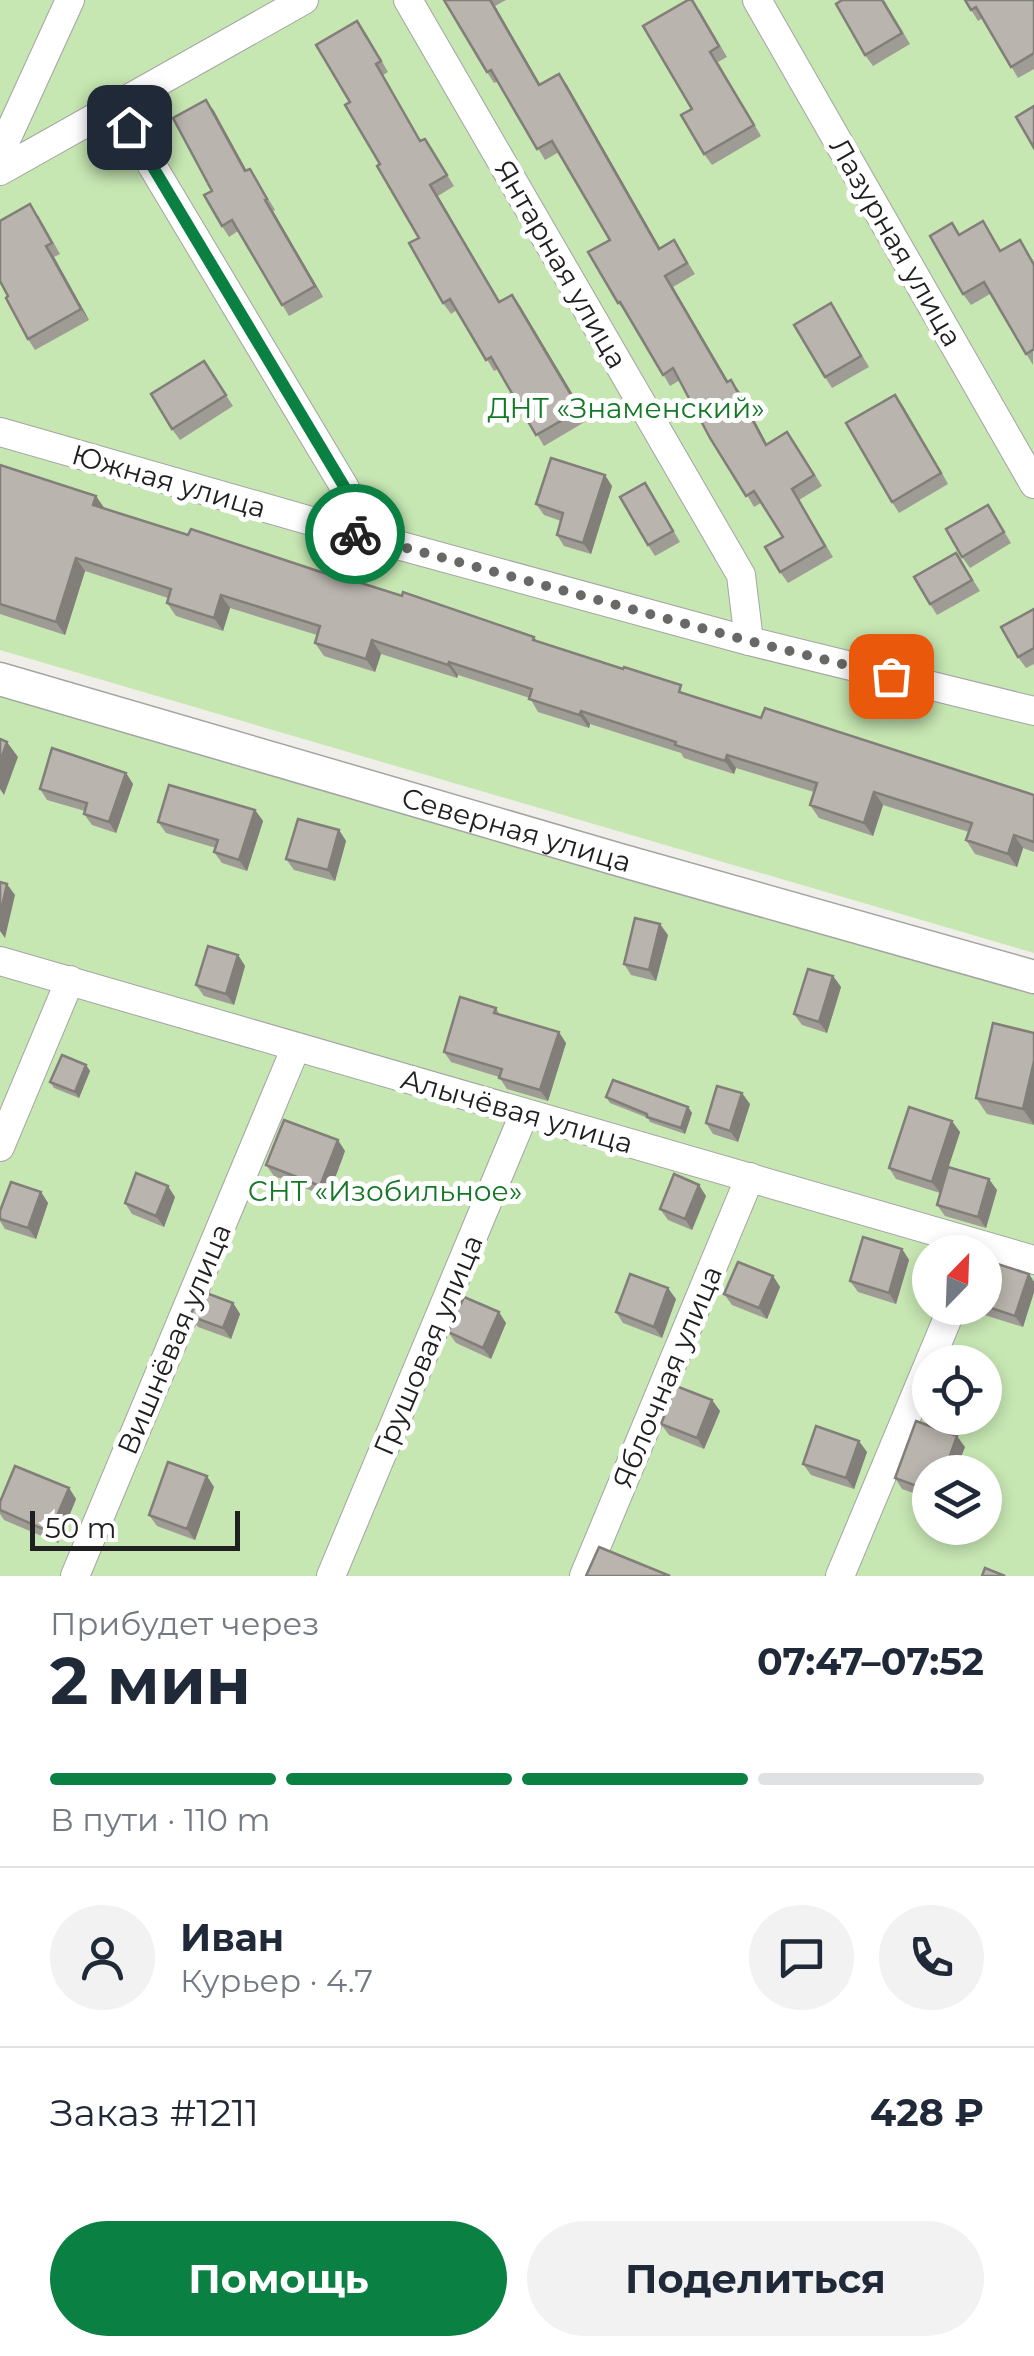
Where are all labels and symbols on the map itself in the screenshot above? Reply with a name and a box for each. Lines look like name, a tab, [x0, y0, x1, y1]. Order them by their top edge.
pin	[87, 85, 172, 170]
street label: Лазурная улица	[823, 132, 969, 352]
street label: Янтарная улица	[487, 154, 635, 374]
park label: ДНТ «Знаменский»	[487, 391, 765, 425]
street label: Южная улица	[68, 437, 270, 525]
courier	[305, 484, 405, 584]
pin	[849, 634, 934, 719]
street label: Северная улица	[398, 780, 635, 879]
street label: Алычёвая улица	[397, 1062, 637, 1160]
park label: СНТ «Изобильное»	[248, 1174, 522, 1208]
street label: Вишнёвая улица	[110, 1218, 238, 1460]
street label: Грушовая улица	[366, 1230, 490, 1460]
north arrow	[912, 1235, 1002, 1325]
street label: Яблочная улица	[605, 1261, 729, 1493]
scale bar	[30, 1506, 240, 1550]

